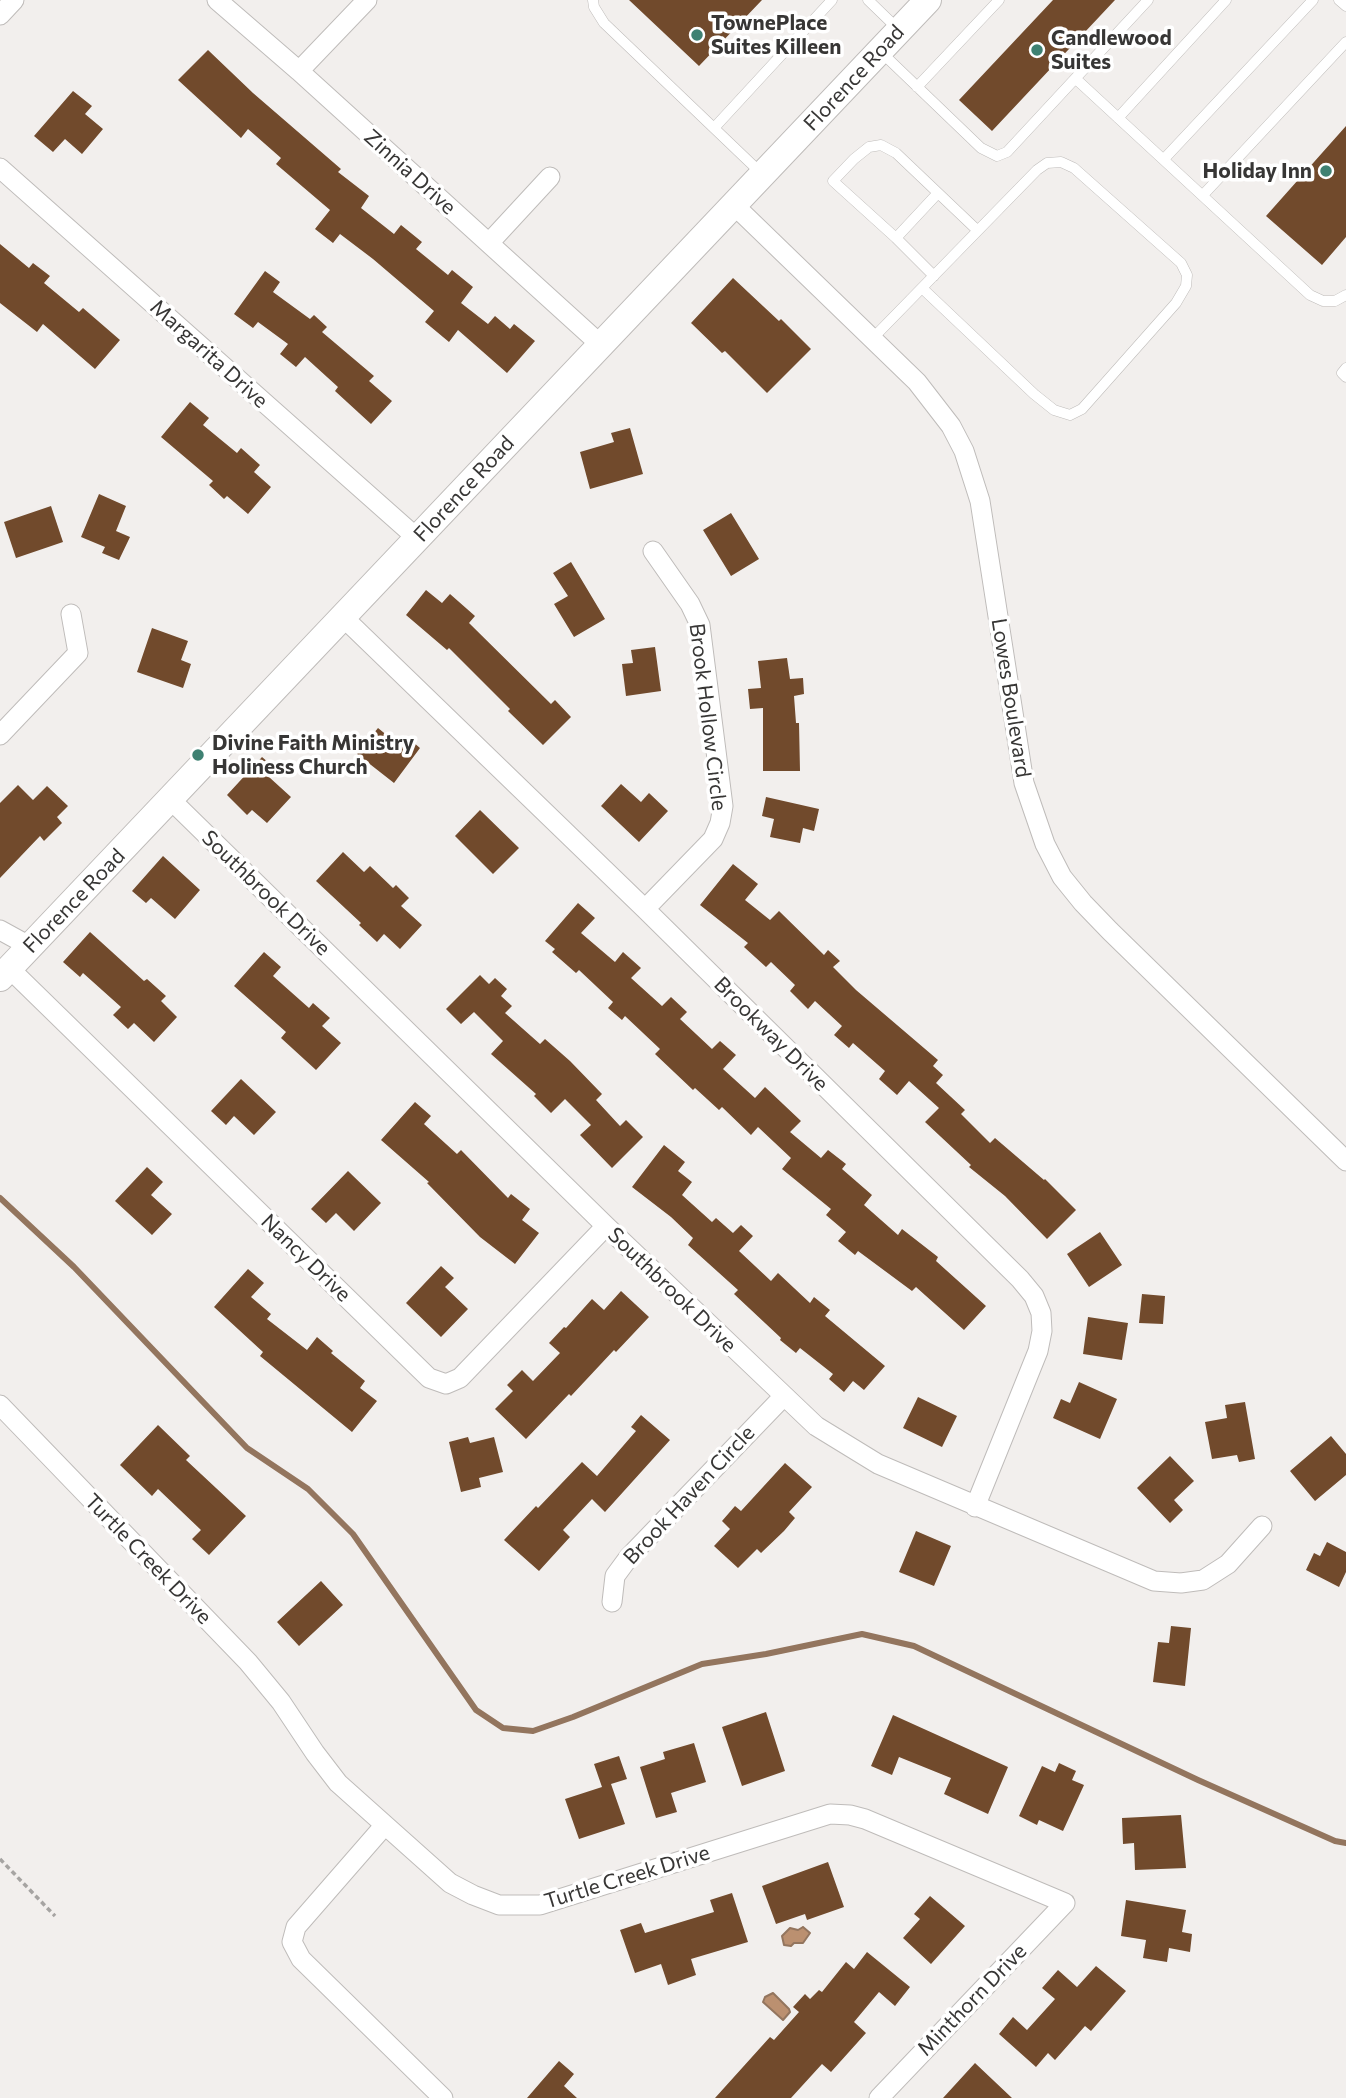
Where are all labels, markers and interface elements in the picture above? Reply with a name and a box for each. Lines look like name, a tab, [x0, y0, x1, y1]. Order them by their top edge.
place label: TownePlace Suites Killeen	[711, 10, 841, 60]
street label: Florence Road	[799, 20, 909, 136]
place label: Candlewood Suites	[1051, 25, 1172, 75]
marker: TownePlace Suites Killeen	[689, 27, 705, 43]
marker: Candlewood Suites	[1029, 42, 1045, 58]
street label: Zinnia Drive	[359, 124, 461, 220]
place label: Holiday Inn	[1203, 158, 1312, 184]
marker: Holiday Inn	[1318, 163, 1334, 179]
street label: Margarita Drive	[145, 295, 273, 413]
street label: Florence Road	[409, 431, 519, 547]
street label: Lowes Boulevard	[986, 617, 1036, 779]
street label: Brook Hollow Circle	[684, 622, 732, 812]
place label: Divine Faith Ministry Holiness Church	[212, 730, 414, 780]
marker: Divine Faith Ministry Holiness Church	[190, 747, 206, 763]
street label: Southbrook Drive	[196, 825, 336, 961]
street label: Florence Road	[18, 843, 130, 959]
street label: Brookway Drive	[709, 972, 833, 1096]
street label: Nancy Drive	[256, 1209, 356, 1307]
street label: Southbrook Drive	[602, 1222, 742, 1358]
street label: Brook Haven Circle	[618, 1420, 760, 1570]
street label: Turtle Creek Drive	[79, 1489, 217, 1629]
street label: Turtle Creek Drive	[541, 1840, 713, 1914]
street label: Minthorn Drive	[912, 1939, 1032, 2061]

